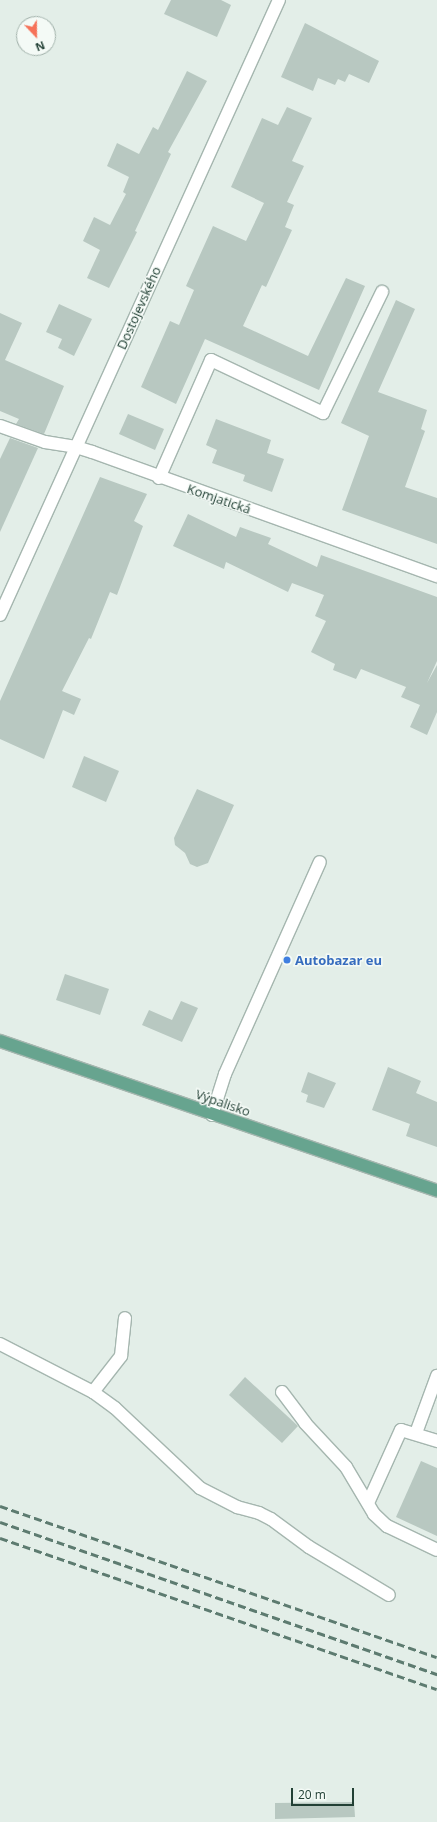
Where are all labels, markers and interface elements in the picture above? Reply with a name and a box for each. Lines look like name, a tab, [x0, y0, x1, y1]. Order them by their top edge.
north arrow	[16, 16, 56, 56]
text: N	[33, 38, 47, 55]
street label: Dostojevského	[114, 264, 164, 352]
street label: Komjatická	[185, 481, 253, 517]
place label: Autobazar eu	[295, 952, 382, 968]
marker: Autobazar eu	[282, 955, 292, 965]
street label: Výpalisko	[194, 1086, 252, 1120]
scale bar	[293, 1780, 356, 1806]
text: 20 m	[298, 1786, 326, 1803]

